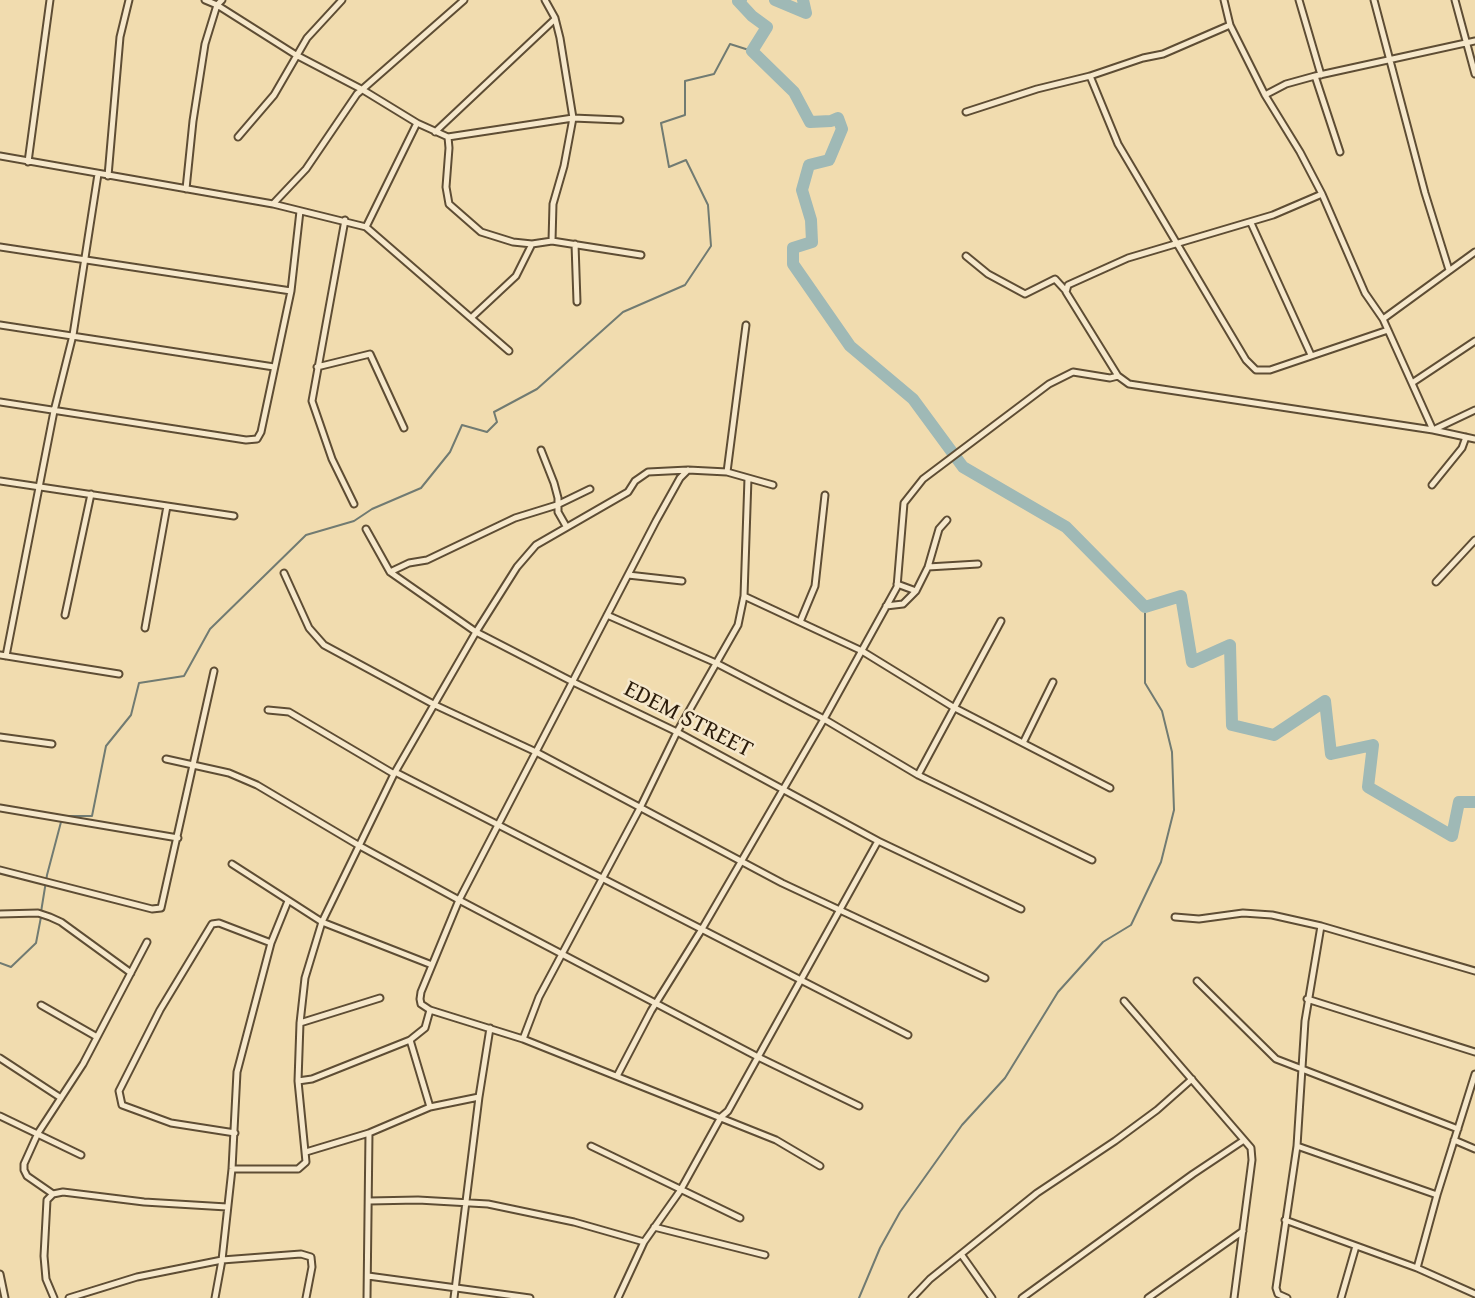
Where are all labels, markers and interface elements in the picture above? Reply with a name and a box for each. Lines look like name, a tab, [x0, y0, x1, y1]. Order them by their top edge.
street label: EDEM STREET	[619, 675, 757, 765]

